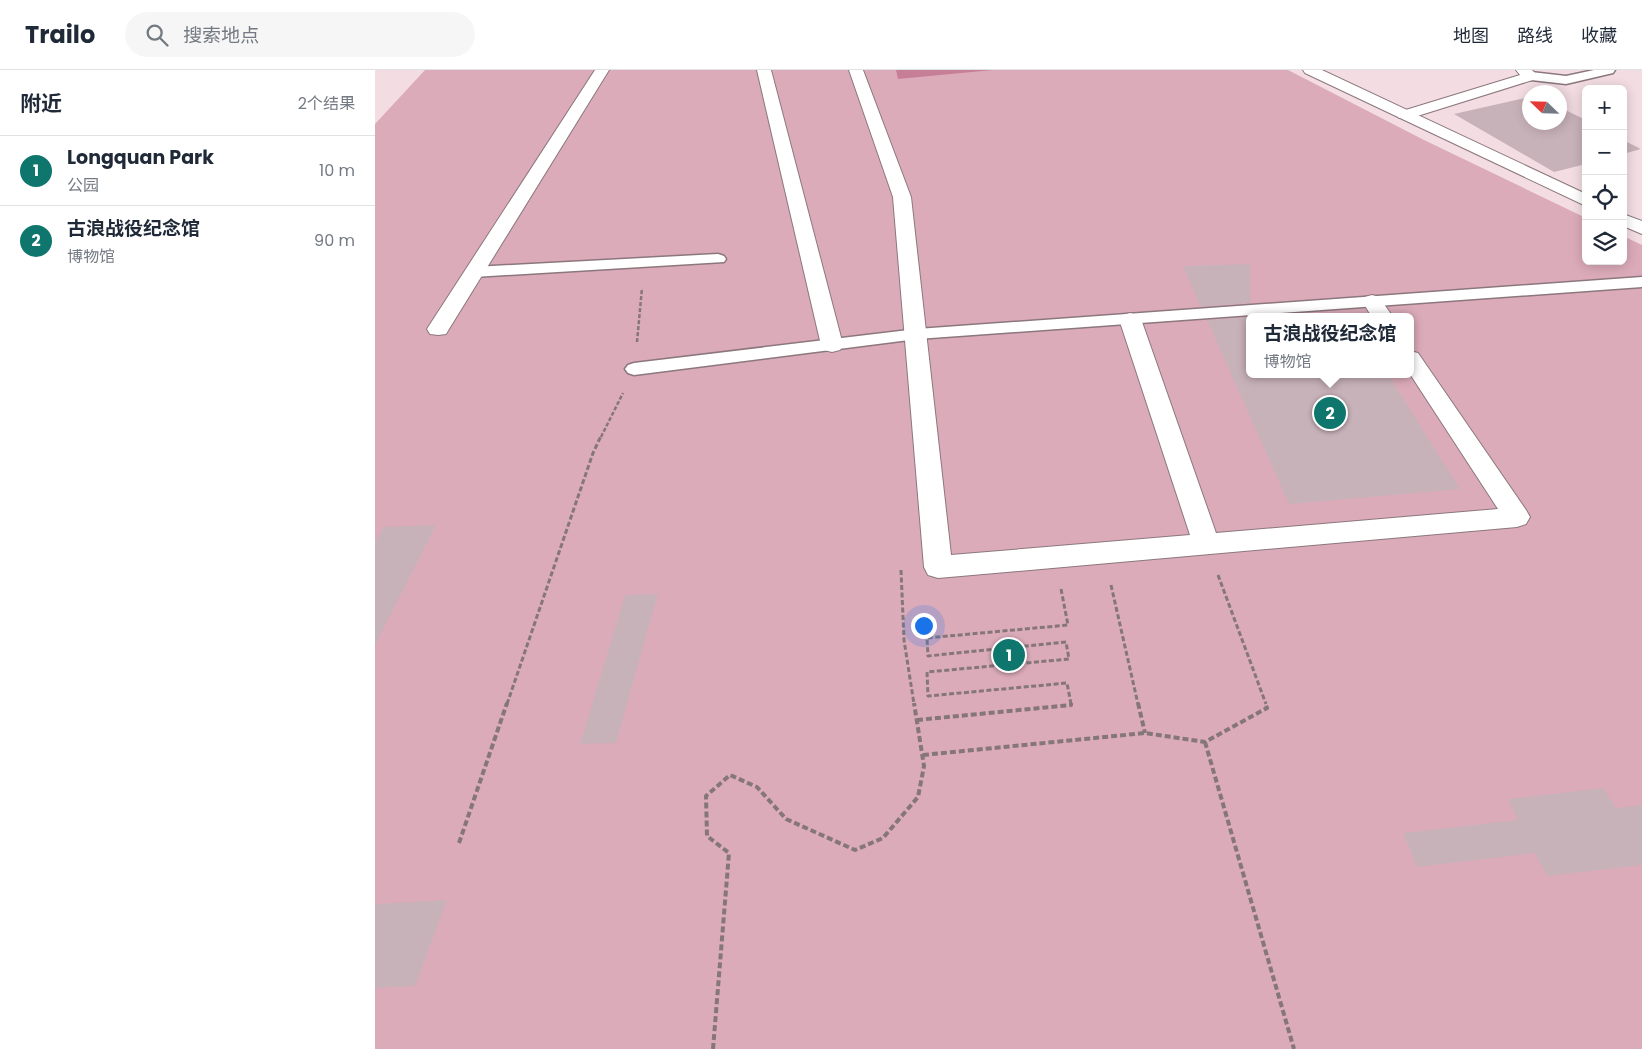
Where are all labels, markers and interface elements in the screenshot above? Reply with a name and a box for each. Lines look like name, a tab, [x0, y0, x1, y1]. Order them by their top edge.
search box	[125, 12, 475, 57]
text: Trailo	[25, 18, 95, 51]
icon: search	[143, 21, 171, 49]
text: 搜索地点	[183, 22, 259, 49]
text: 地图	[1453, 23, 1489, 48]
text: 路线	[1517, 23, 1553, 48]
text: 收藏	[1581, 23, 1617, 48]
north arrow	[1522, 85, 1567, 130]
map controls	[1582, 85, 1627, 265]
button: +	[1582, 85, 1627, 130]
text: 附近	[20, 89, 62, 118]
text: 2个结果	[298, 92, 355, 115]
button: −	[1582, 130, 1627, 175]
text: Longquan Park	[67, 144, 214, 171]
text: 1	[33, 159, 39, 182]
text: 10 m	[319, 159, 355, 182]
text: 公园	[67, 174, 99, 197]
button: locate	[1582, 175, 1627, 220]
text: 古浪战役纪念馆	[67, 215, 200, 242]
button: layers	[1582, 220, 1627, 265]
text: 2	[31, 229, 41, 252]
text: 90 m	[314, 229, 355, 252]
text: 博物馆	[67, 245, 115, 268]
popup	[1246, 313, 1414, 378]
text: 古浪战役纪念馆	[1263, 320, 1397, 347]
text: 博物馆	[1263, 350, 1312, 373]
pin: 2	[1314, 394, 1346, 432]
your location	[911, 613, 937, 639]
pin: 1	[993, 636, 1025, 674]

